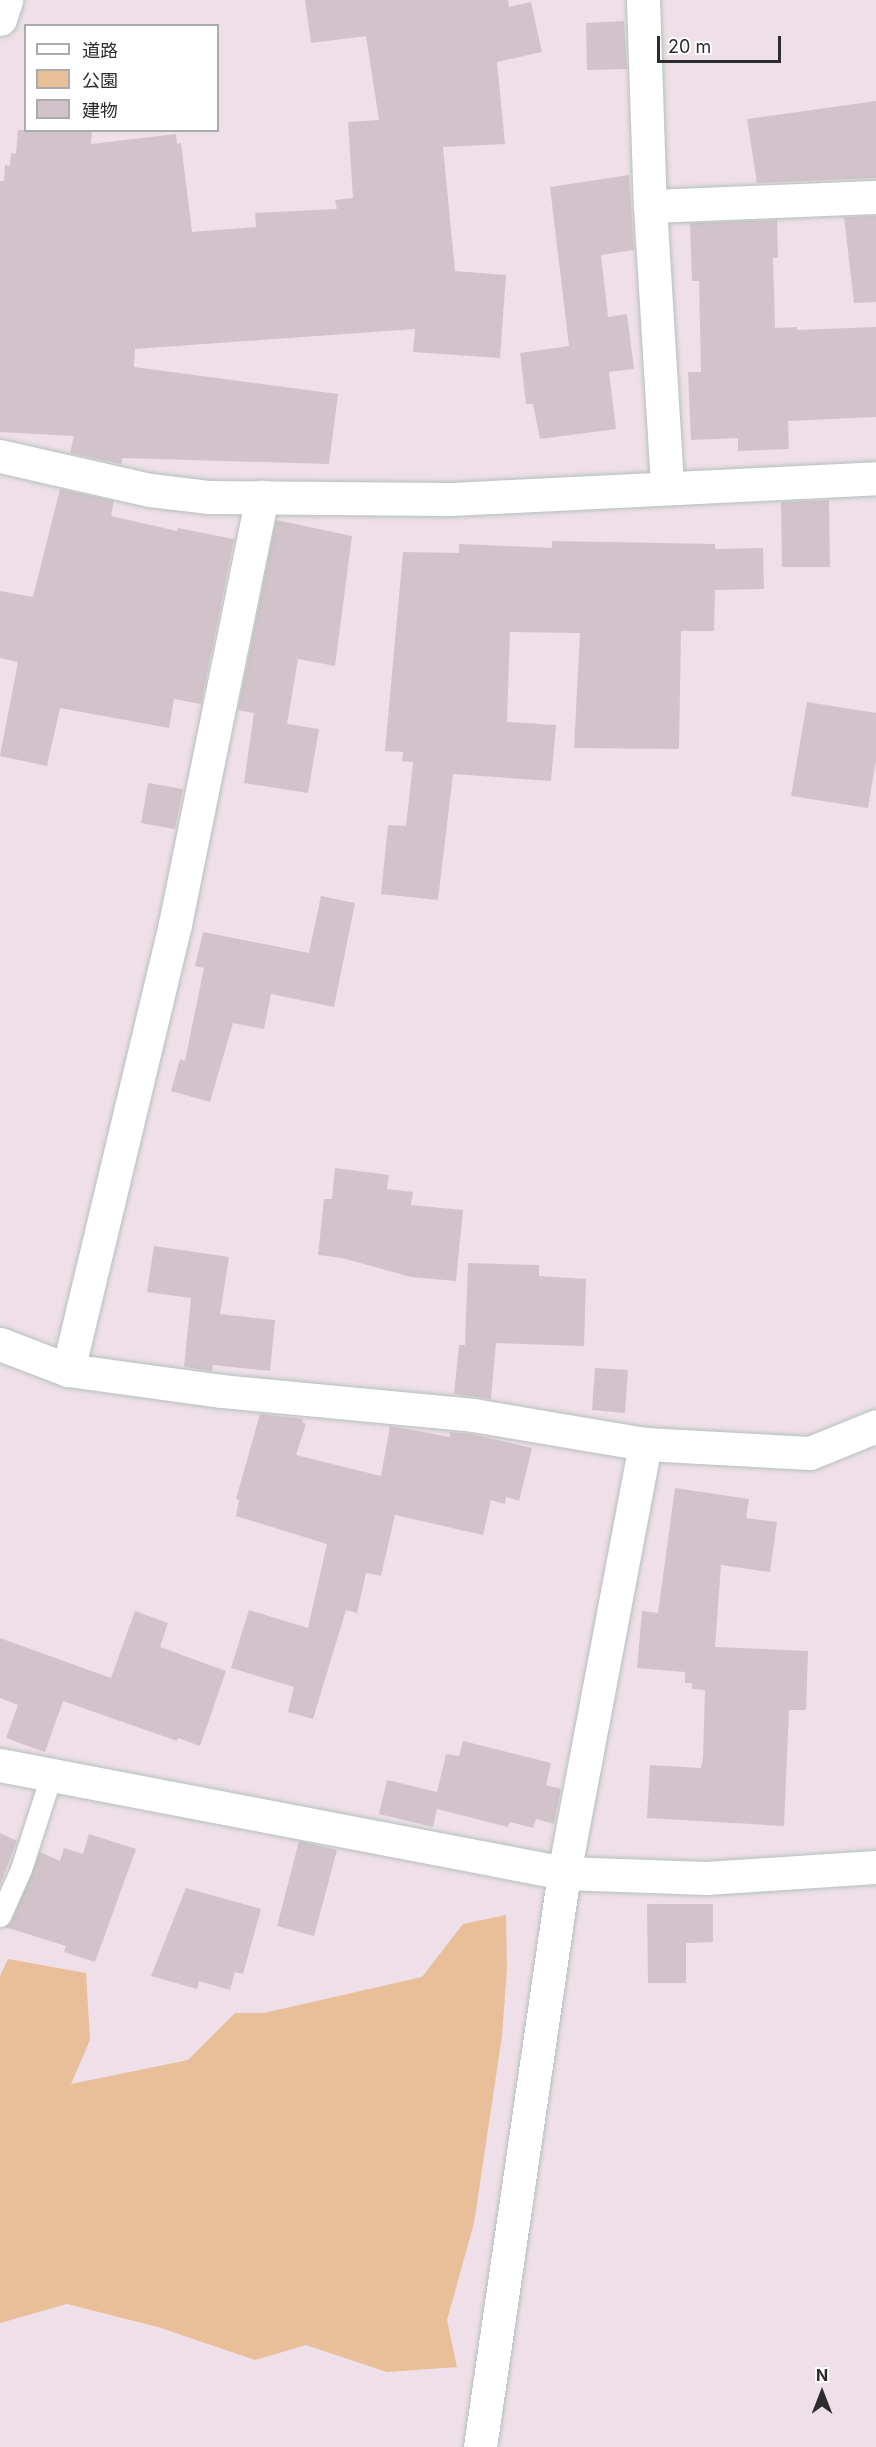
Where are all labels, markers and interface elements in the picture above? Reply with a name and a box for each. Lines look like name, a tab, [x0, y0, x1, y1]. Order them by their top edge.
legend	[24, 24, 219, 132]
scale bar	[660, 24, 784, 62]
text: 20 m	[668, 36, 711, 57]
text: 道路	[82, 40, 118, 61]
text: 公園	[82, 70, 118, 91]
text: 建物	[82, 100, 118, 121]
north arrow	[792, 2363, 852, 2423]
text: N	[816, 2365, 828, 2385]

